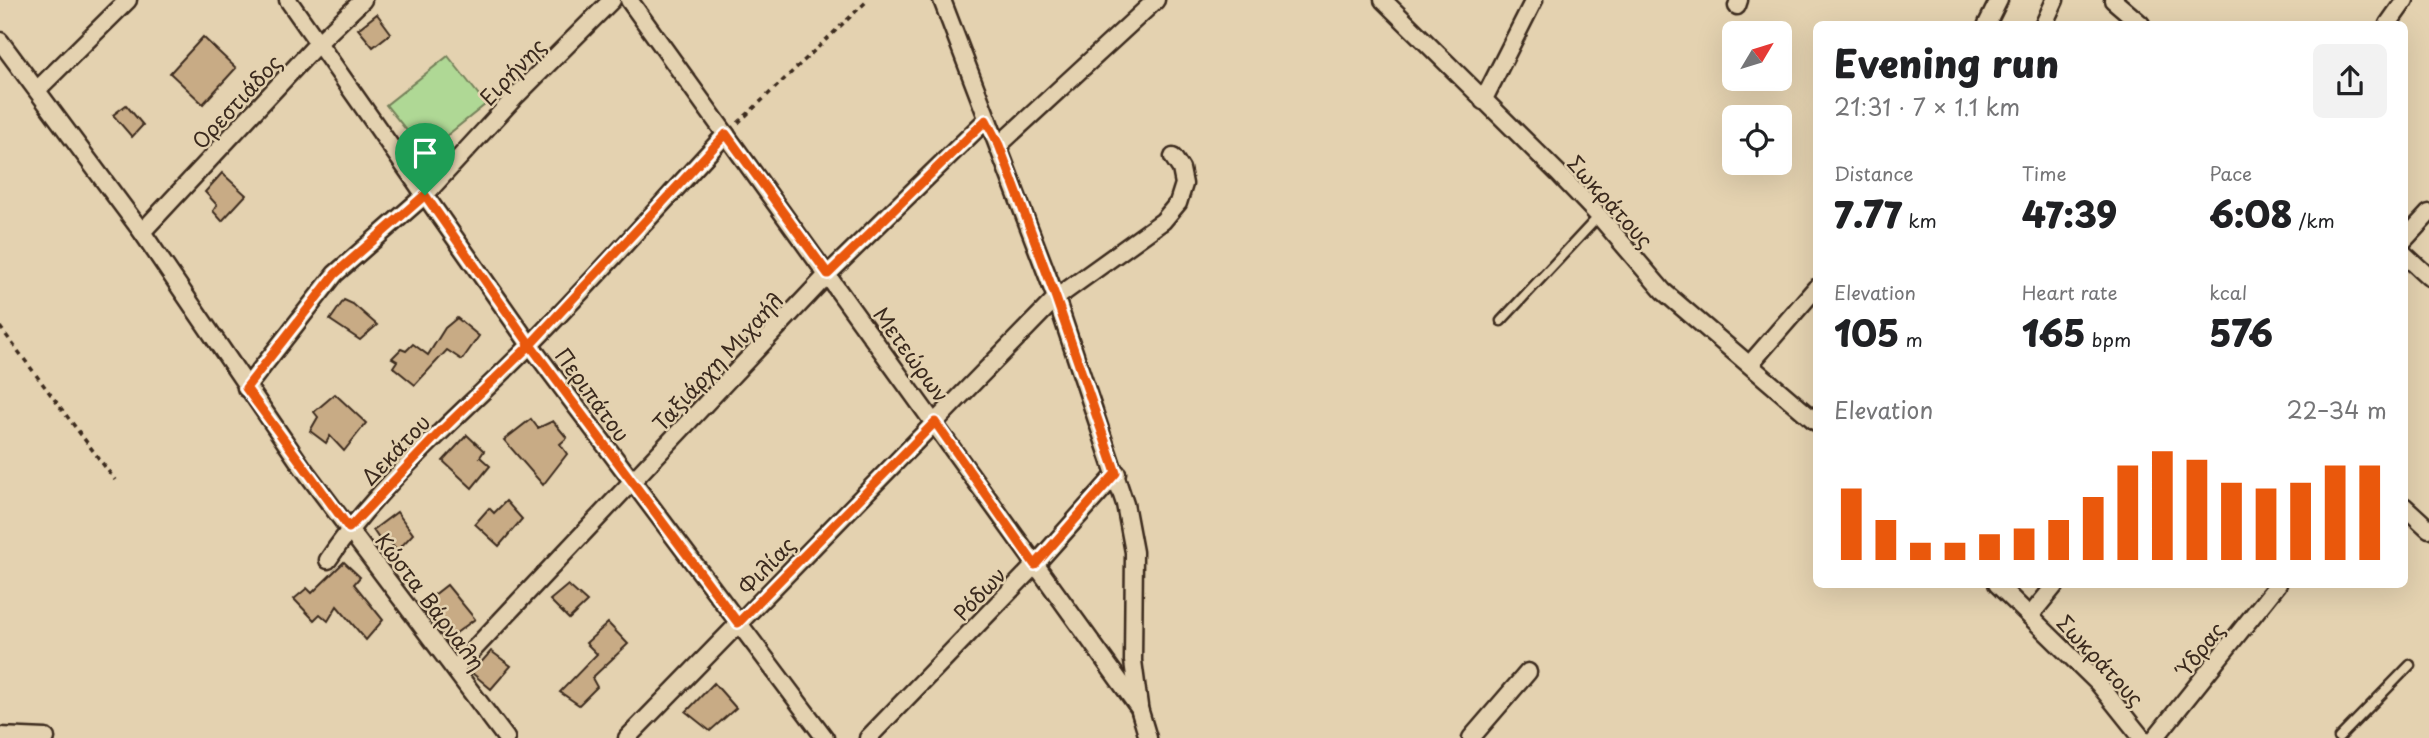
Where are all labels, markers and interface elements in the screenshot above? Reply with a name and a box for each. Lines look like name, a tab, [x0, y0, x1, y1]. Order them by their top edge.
north arrow	[1722, 21, 1792, 91]
map controls	[1722, 21, 1792, 175]
street label: Ειρήνης	[472, 30, 552, 112]
text: Evening run	[1834, 34, 2059, 91]
button: share	[2313, 44, 2387, 118]
street label: Ορεστιάδος	[184, 47, 288, 155]
text: 21:31 · 7 × 1.1 km	[1834, 89, 2020, 124]
button: locate	[1722, 105, 1792, 175]
pin	[395, 123, 455, 195]
icon: arrive	[406, 134, 444, 172]
street label: Σωκράτους	[1561, 148, 1661, 254]
text: Distance	[1834, 159, 1914, 187]
text: Time	[2022, 159, 2067, 187]
text: Pace	[2209, 159, 2252, 187]
text: 7.77	[1834, 187, 1902, 240]
text: 47:39	[2022, 187, 2117, 240]
text: 6:08	[2209, 187, 2292, 240]
text: km	[1902, 206, 1937, 234]
text: /km	[2292, 206, 2335, 234]
text: Elevation	[1834, 278, 1916, 306]
text: Heart rate	[2022, 278, 2118, 306]
text: kcal	[2209, 278, 2247, 306]
street label: Ταξιάρχη Μιχαήλ	[644, 285, 790, 437]
street label: Μετεώρων	[866, 300, 958, 408]
text: 105	[1834, 306, 1899, 359]
text: 165	[2022, 306, 2086, 359]
text: 576	[2209, 306, 2273, 359]
text: m	[1899, 325, 1923, 353]
text: bpm	[2086, 325, 2131, 353]
street label: Περιπάτου	[548, 340, 638, 448]
text: Elevation	[1834, 392, 1933, 427]
text: 22–34 m	[2286, 392, 2387, 427]
street label: Δεκάτου	[353, 406, 437, 492]
street label: Κώστα Βάρναλη	[368, 525, 494, 677]
street label: Φιλίας	[730, 529, 802, 601]
street label: Ρόδων	[945, 559, 1013, 627]
street label: Σωκράτους	[2050, 607, 2152, 713]
street label: Ύδρας	[2166, 614, 2232, 685]

